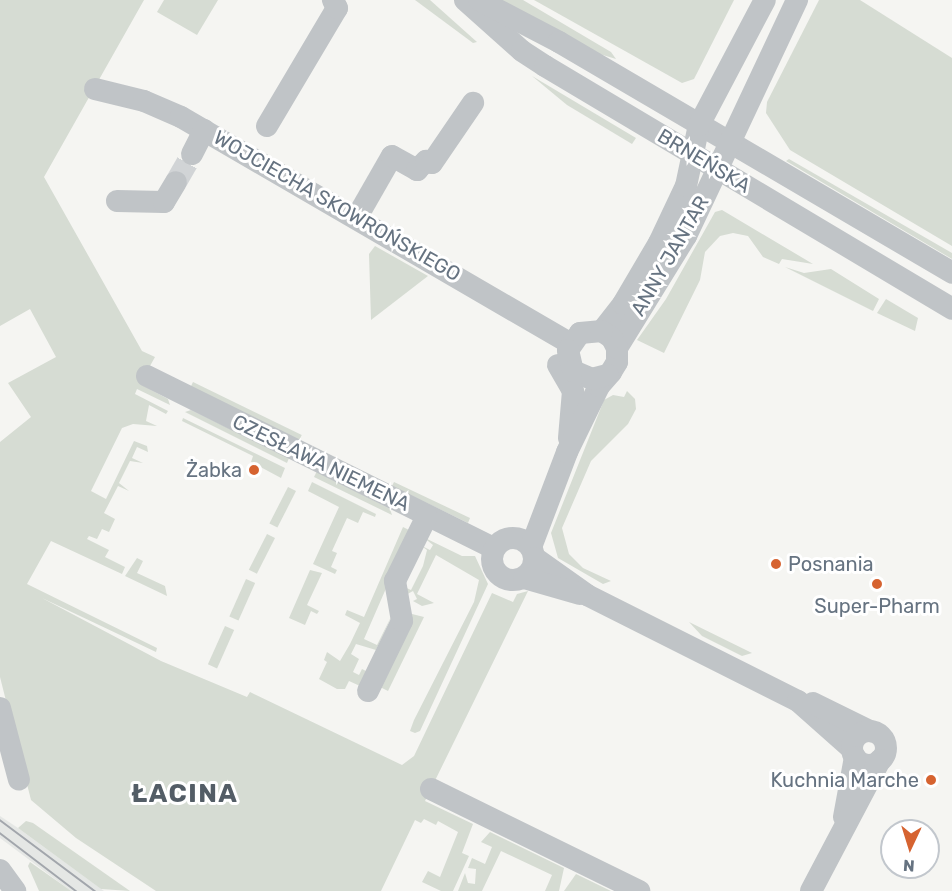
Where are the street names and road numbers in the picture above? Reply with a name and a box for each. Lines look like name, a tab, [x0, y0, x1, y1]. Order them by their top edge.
street label: BRNEŃSKA	[653, 124, 755, 198]
street label: WOJCIECHA SKOWROŃSKIEGO	[209, 125, 465, 287]
street label: ANNY JANTAR	[626, 191, 714, 321]
street label: CZESŁAWA NIEMENA	[228, 410, 414, 516]

